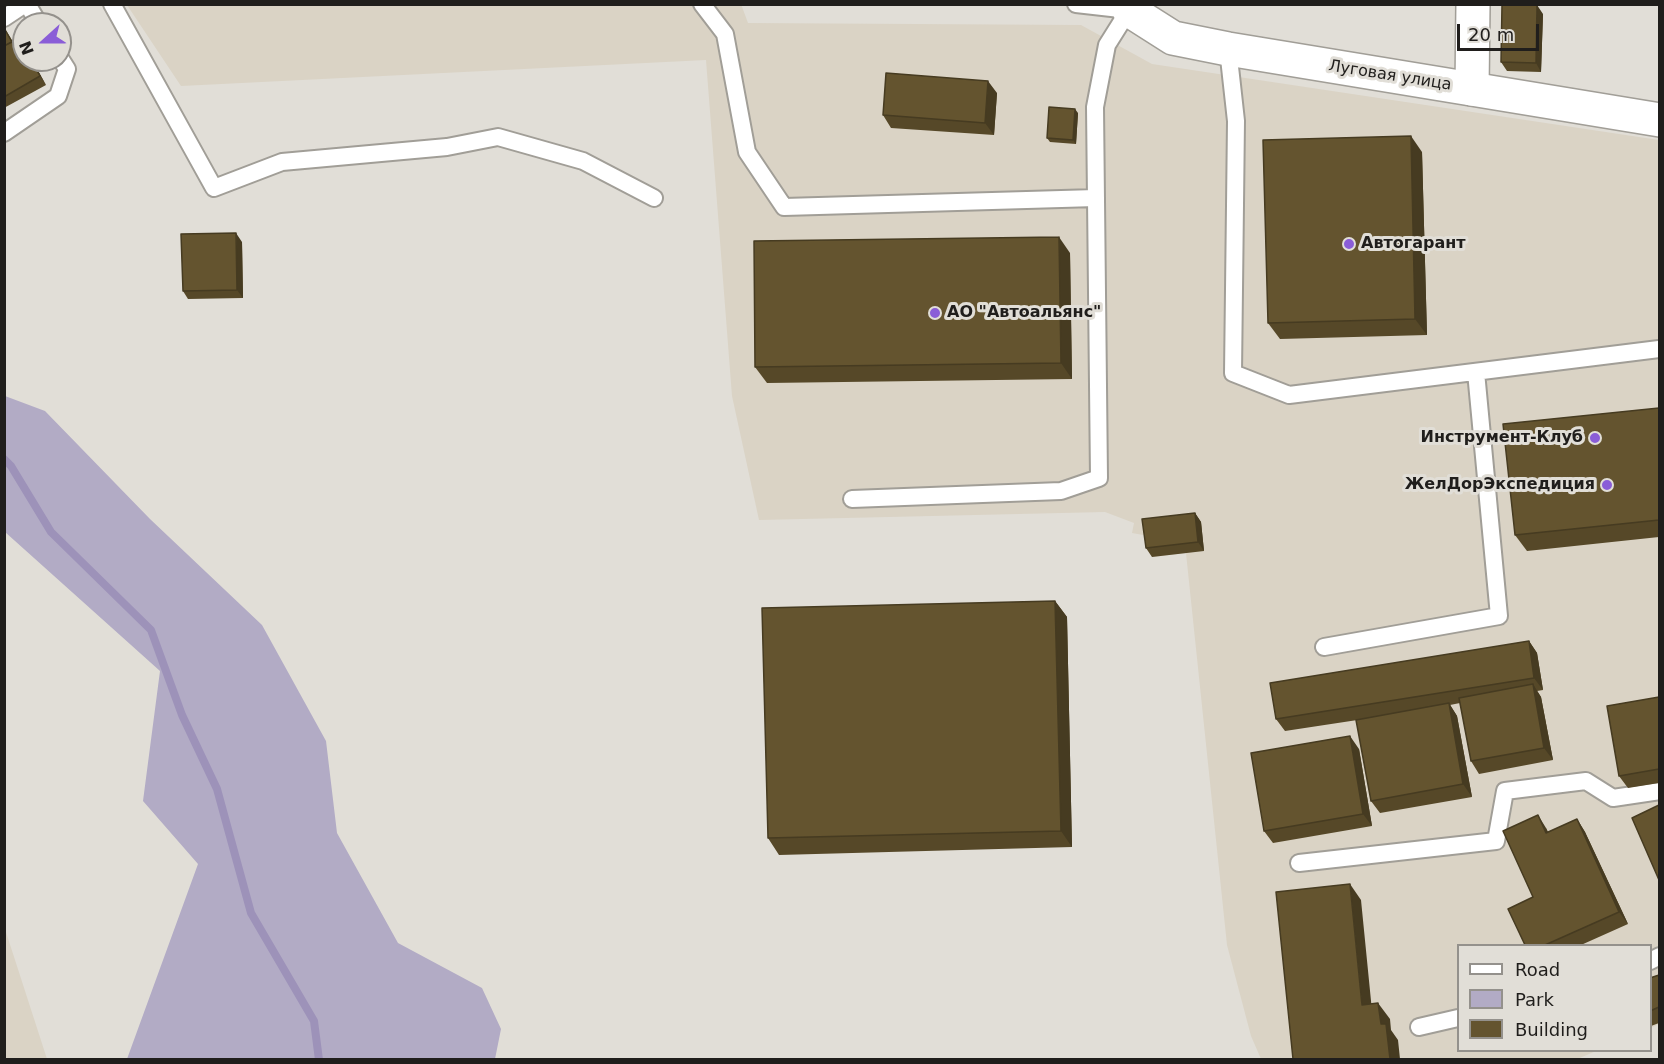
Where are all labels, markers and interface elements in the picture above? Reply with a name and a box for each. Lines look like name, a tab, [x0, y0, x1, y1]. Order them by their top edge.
north arrow	[12, 12, 72, 72]
scale bar	[1460, 12, 1542, 50]
text: 20 m	[1468, 24, 1514, 45]
text: N	[15, 38, 38, 58]
street label: Луговая улица	[1327, 57, 1453, 95]
place label: Автогарант	[1361, 234, 1466, 254]
marker: Автогарант	[1342, 237, 1356, 251]
place label: АО "Автоальянс"	[947, 303, 1101, 323]
marker: АО "Автоальянс"	[928, 306, 942, 320]
place label: Инструмент-Клуб	[1421, 428, 1583, 448]
marker: Инструмент-Клуб	[1588, 431, 1602, 445]
place label: ЖелДорЭкспедиция	[1405, 475, 1595, 495]
marker: ЖелДорЭкспедиция	[1600, 478, 1614, 492]
legend	[1457, 944, 1652, 1052]
text: Road	[1515, 959, 1560, 980]
text: Park	[1515, 989, 1554, 1010]
text: Building	[1515, 1019, 1588, 1040]

